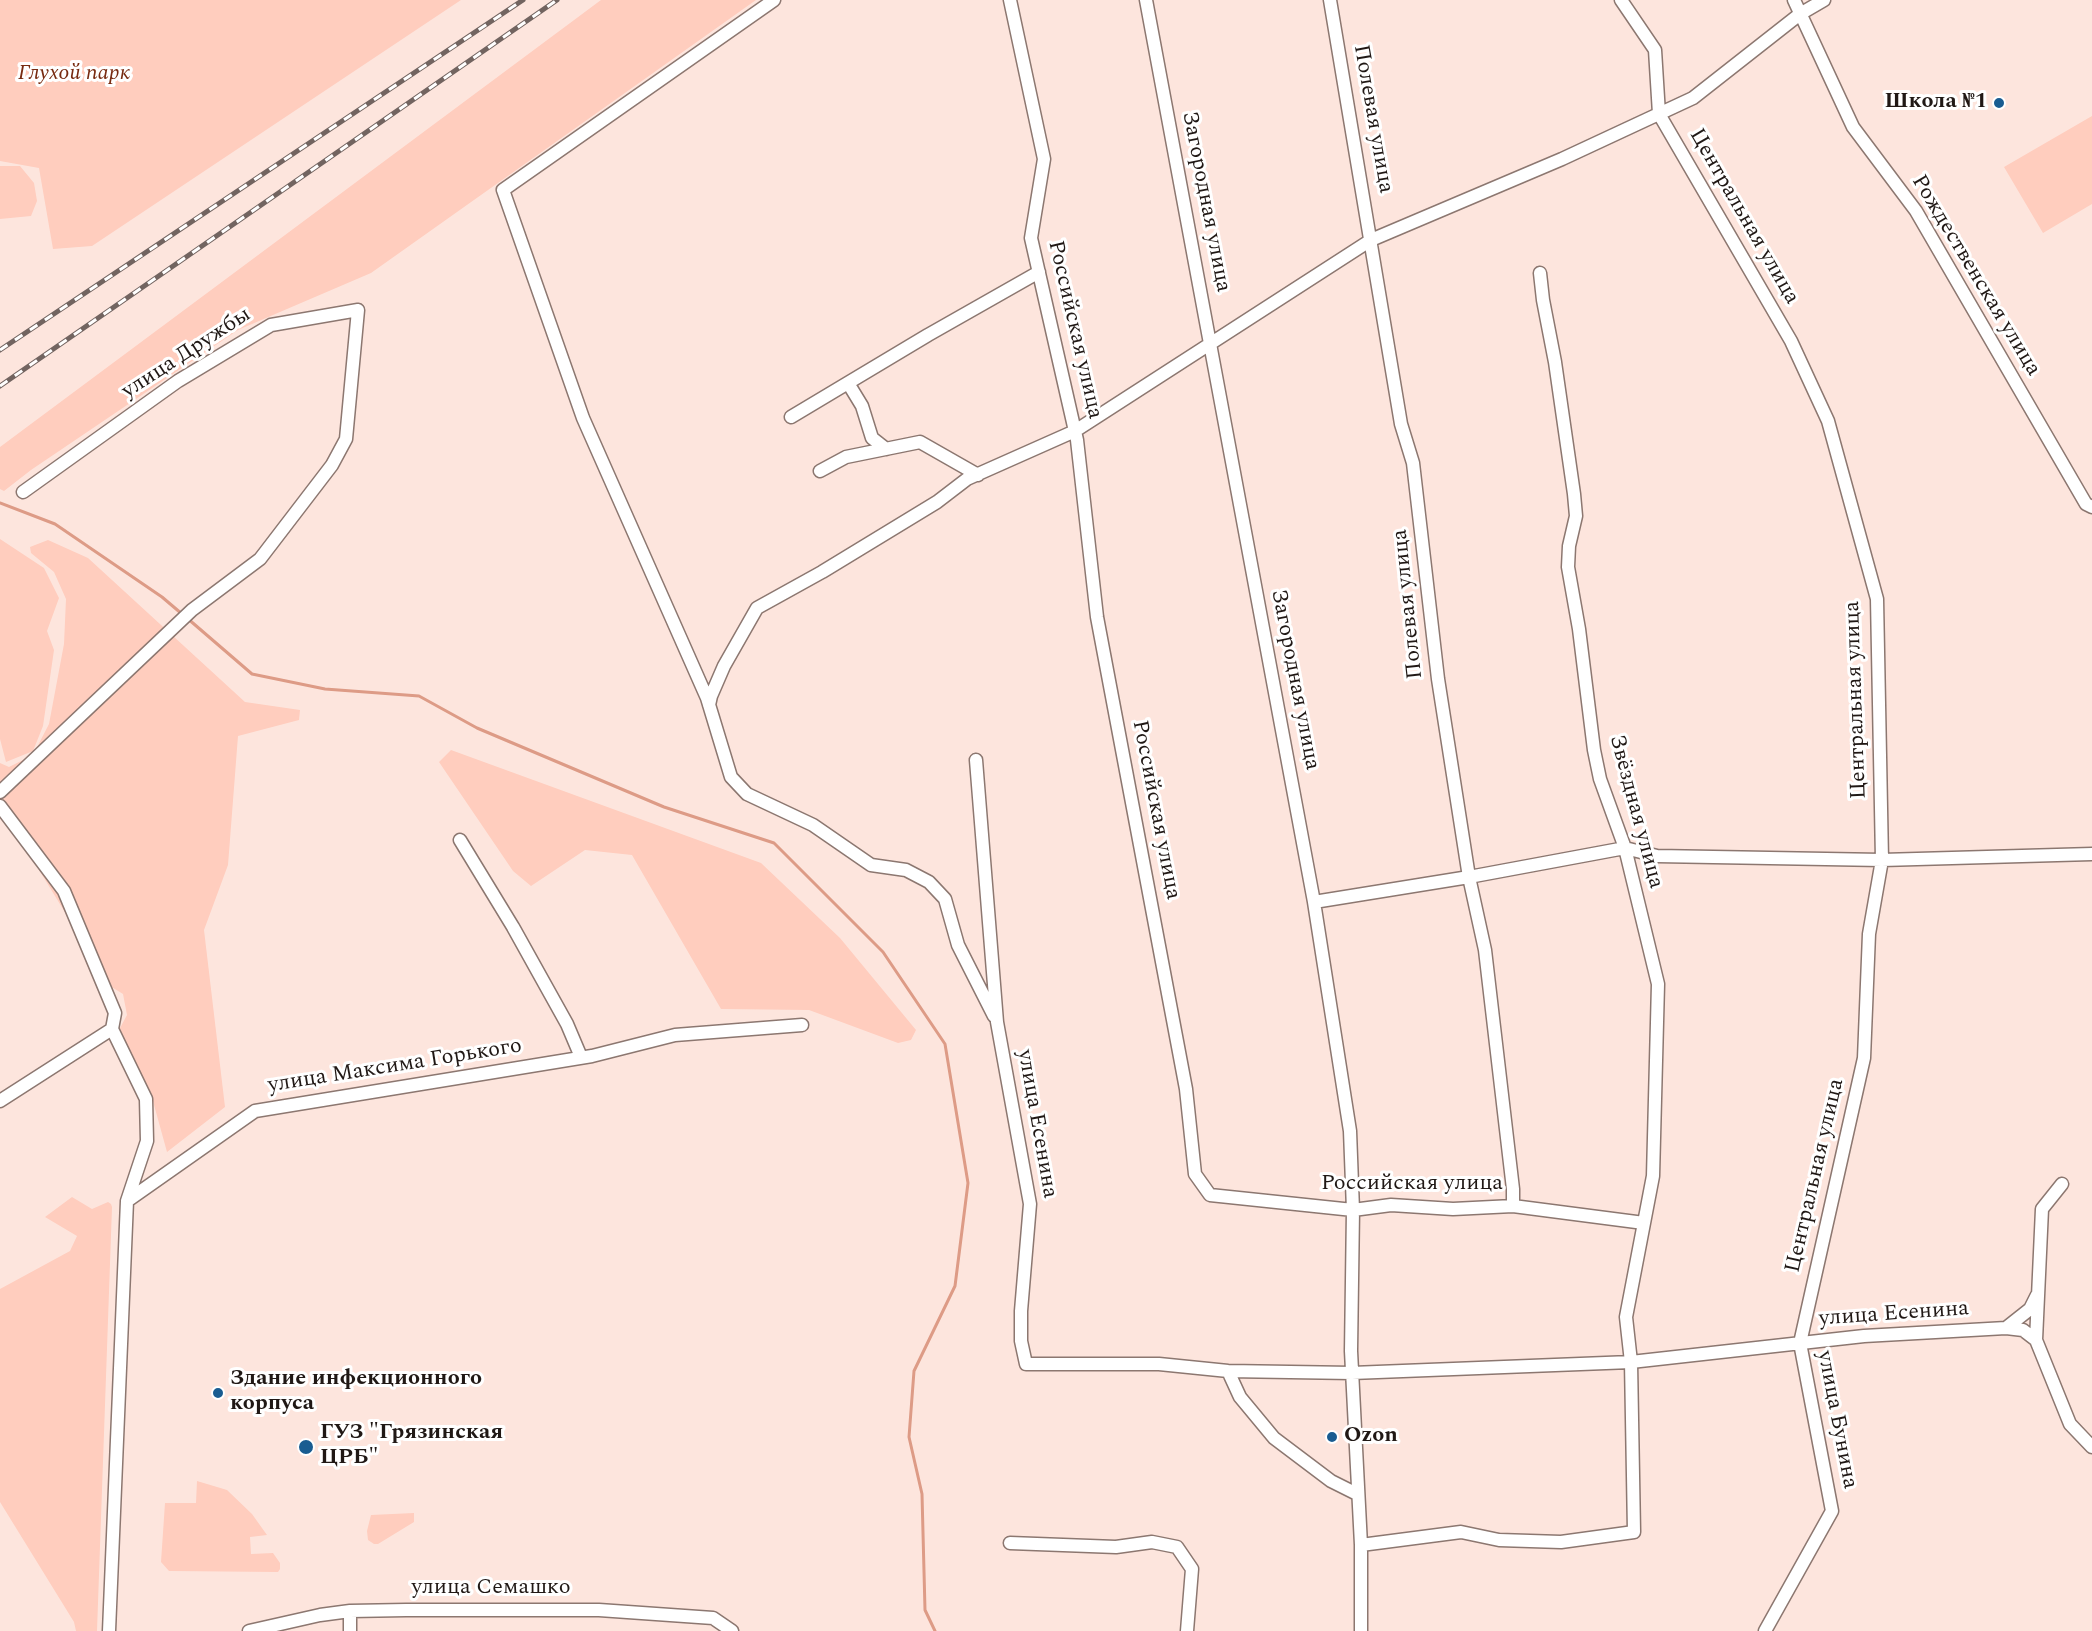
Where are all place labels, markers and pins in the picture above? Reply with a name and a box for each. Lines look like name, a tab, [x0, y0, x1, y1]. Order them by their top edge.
place label: Школа №1	[1884, 90, 1987, 116]
marker: Школа №1	[1992, 96, 2006, 110]
place label: Здание инфекционного корпуса	[230, 1367, 482, 1418]
marker: Здание инфекционного корпуса	[211, 1386, 225, 1400]
place label: ГУЗ "Грязинская ЦРБ"	[320, 1421, 503, 1472]
place label: Ozon	[1344, 1424, 1398, 1450]
marker: Ozon	[1325, 1430, 1339, 1444]
marker: ГУЗ "Грязинская ЦРБ"	[297, 1438, 315, 1456]

